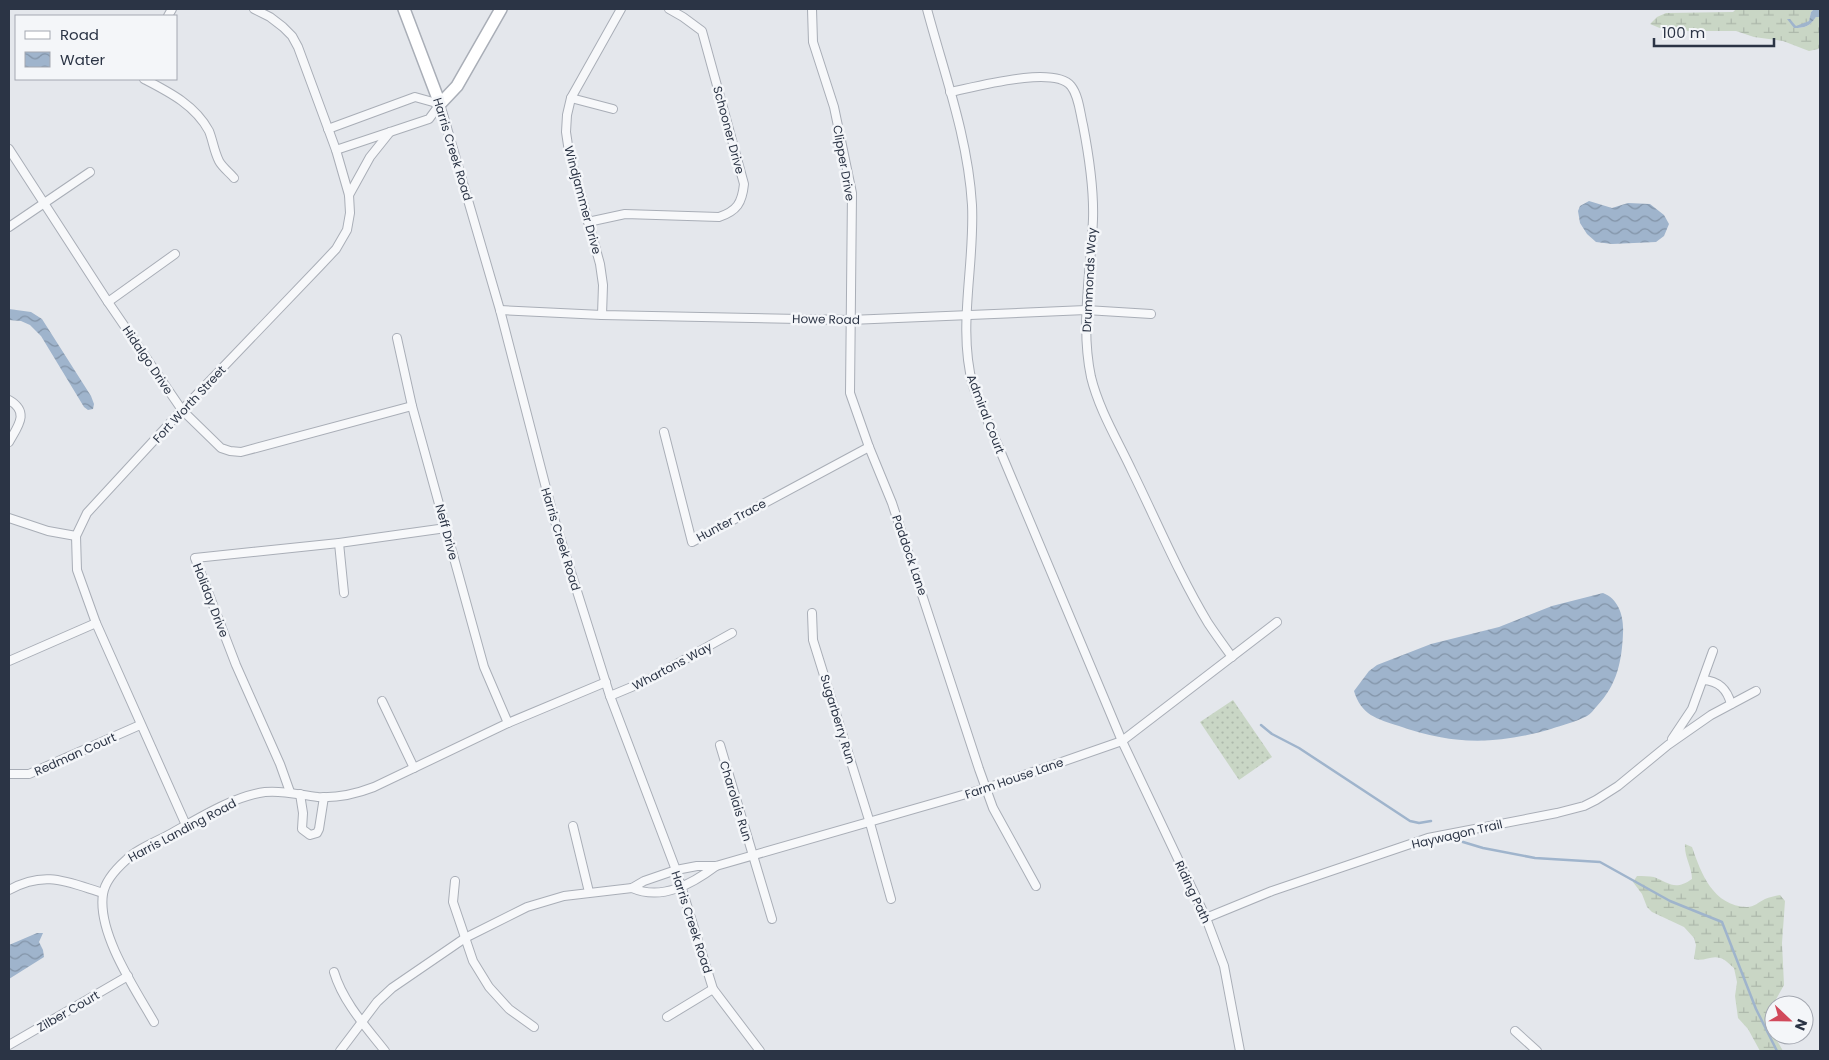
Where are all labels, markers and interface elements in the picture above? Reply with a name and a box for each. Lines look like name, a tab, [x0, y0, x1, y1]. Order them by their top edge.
legend	[15, 15, 178, 80]
scale bar	[1654, 15, 1774, 47]
text: 100 m	[1662, 22, 1705, 43]
text: Road	[60, 24, 99, 45]
text: Water	[60, 49, 106, 70]
street label: Schooner Drive	[709, 84, 749, 176]
street label: Harris Creek Road	[429, 95, 477, 203]
street label: Clipper Drive	[829, 124, 859, 202]
street label: Windjammer Drive	[560, 144, 606, 256]
street label: Drummonds Way	[1078, 227, 1100, 333]
street label: Howe Road	[792, 310, 860, 328]
street label: Hidalgo Drive	[119, 322, 177, 398]
street label: Fort Worth Street	[149, 362, 229, 446]
street label: Admiral Court	[963, 372, 1009, 456]
street label: Harris Creek Road	[537, 485, 585, 593]
street label: Hunter Trace	[693, 494, 769, 546]
street label: Neff Drive	[431, 502, 463, 562]
street label: Paddock Lane	[888, 512, 932, 598]
street label: Holiday Drive	[189, 560, 233, 640]
street label: Whartons Way	[629, 638, 715, 694]
street label: Sugarberry Run	[816, 672, 860, 766]
street label: Redman Court	[31, 728, 119, 780]
street label: Farm House Lane	[962, 753, 1066, 803]
street label: Charolais Run	[716, 759, 756, 843]
street label: Harris Landing Road	[125, 794, 239, 866]
street label: Haywagon Trail	[1410, 815, 1504, 853]
street label: Riding Path	[1171, 858, 1215, 926]
street label: Harris Creek Road	[667, 868, 717, 976]
street label: Zilber Court	[34, 986, 102, 1036]
north arrow	[1764, 995, 1814, 1045]
text: N	[1790, 1016, 1812, 1033]

